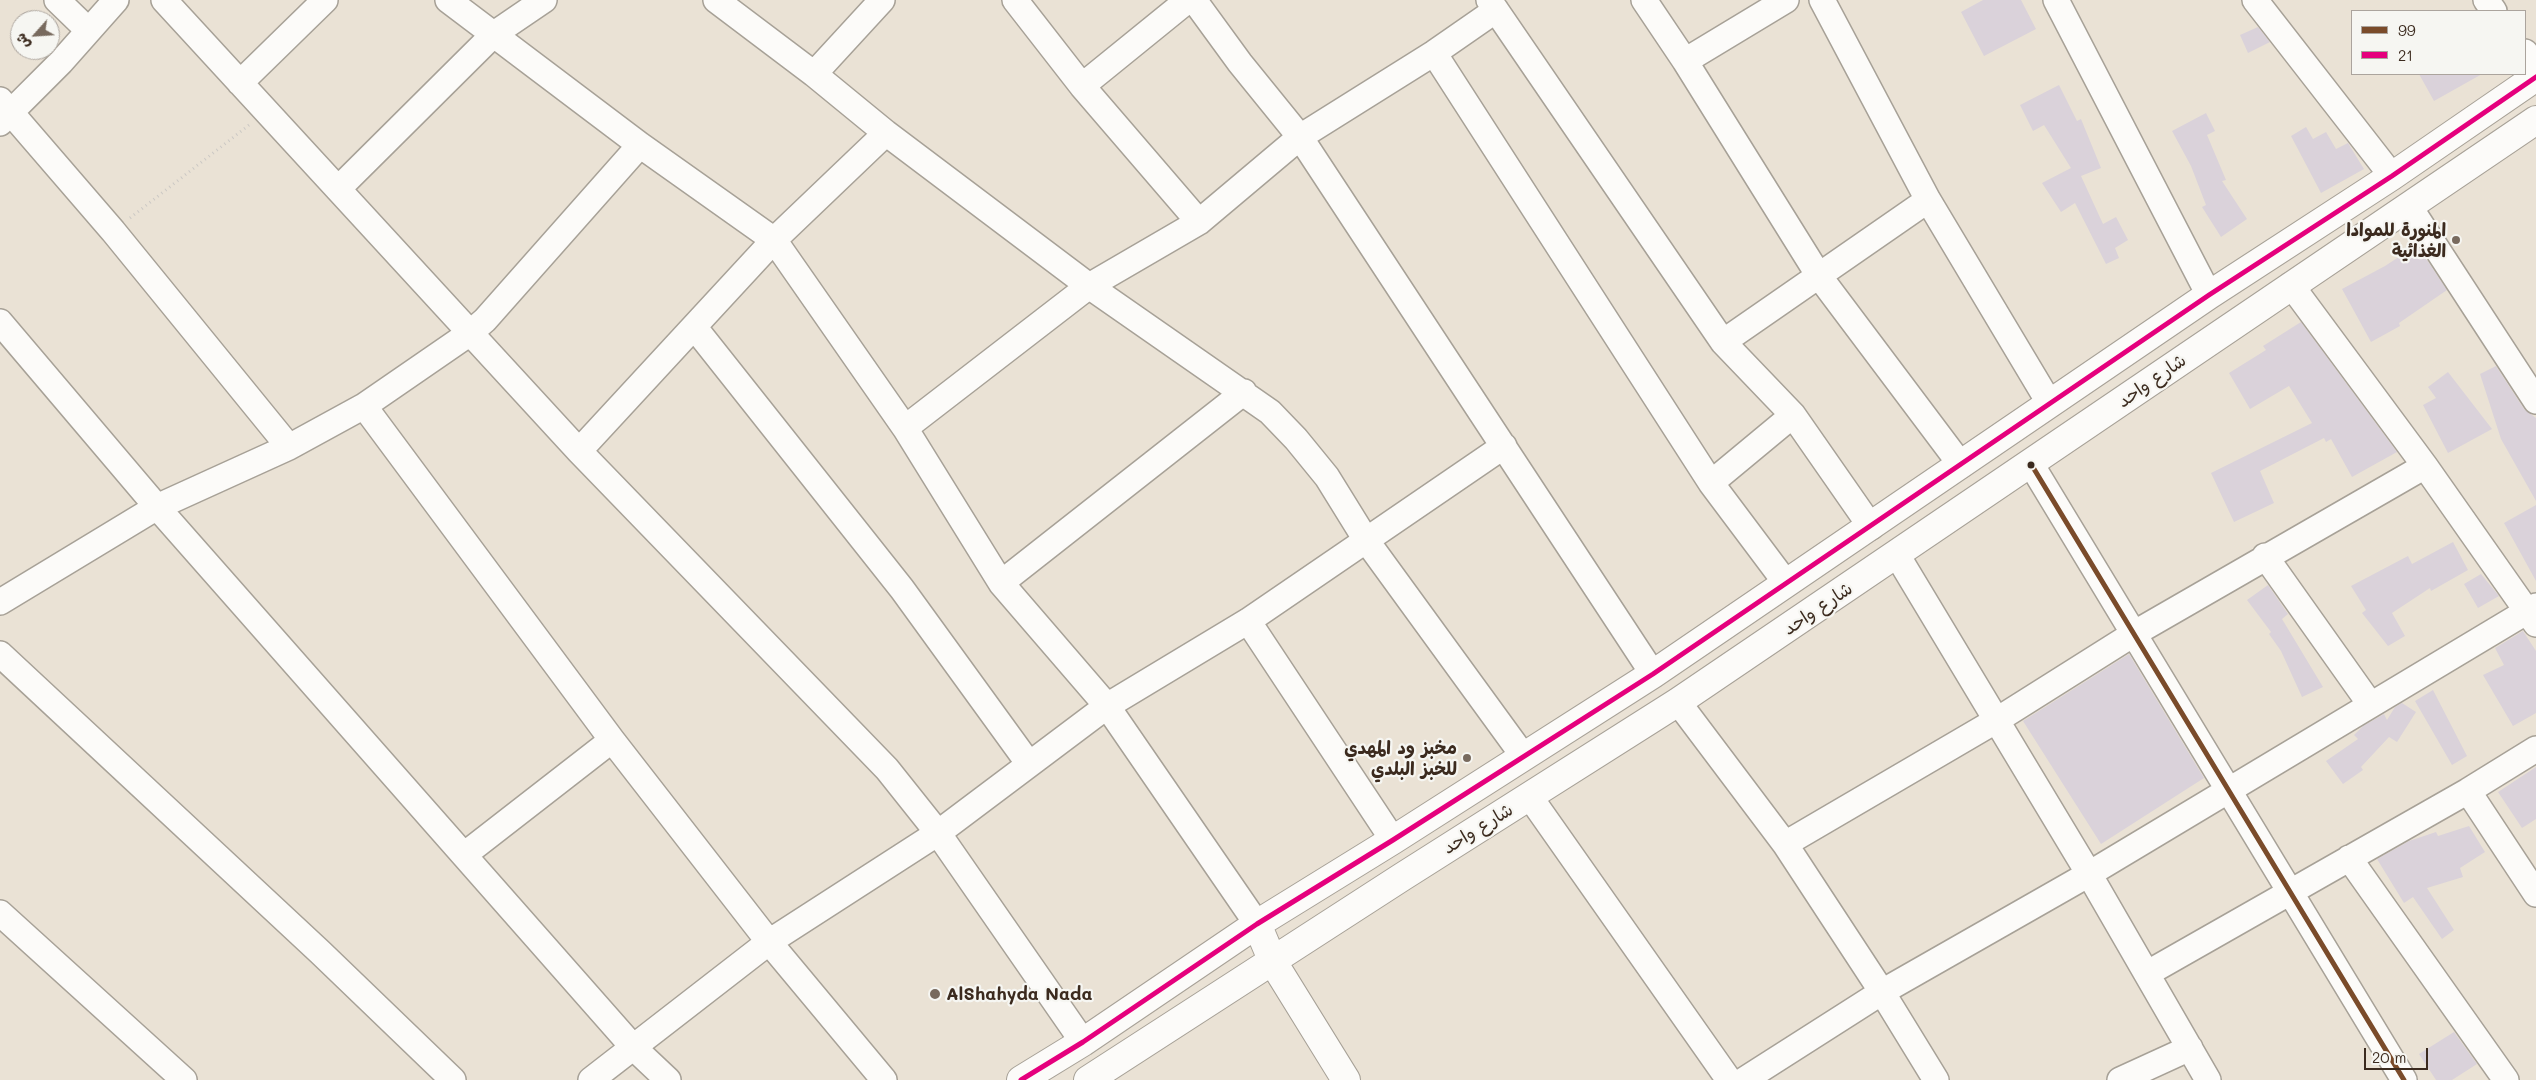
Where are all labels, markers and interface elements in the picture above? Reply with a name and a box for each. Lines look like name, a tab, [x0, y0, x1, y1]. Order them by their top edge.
north arrow	[10, 10, 60, 60]
legend	[2351, 10, 2526, 75]
text: 99	[2398, 20, 2416, 40]
text: ش	[10, 30, 34, 52]
text: 21	[2398, 45, 2413, 65]
place label: المنورة للموادا الغذائية	[2346, 219, 2446, 262]
marker: المنورة للموادا الغذائية	[2450, 234, 2462, 246]
street label: شارع واحد	[2113, 350, 2191, 412]
unlabelled marker	[2026, 460, 2036, 470]
street label: شارع واحد	[1779, 578, 1857, 640]
place label: مخبز ود المهدي للخبز البلدي	[1344, 737, 1457, 780]
marker: مخبز ود المهدي للخبز البلدي	[1461, 752, 1473, 764]
street label: شارع واحد	[1439, 799, 1517, 859]
place label: AlShahyda Nada	[946, 983, 1092, 1005]
marker: AlShahyda Nada	[928, 987, 942, 1001]
scale bar	[2366, 1038, 2430, 1070]
text: 20 m	[2372, 1047, 2406, 1067]

